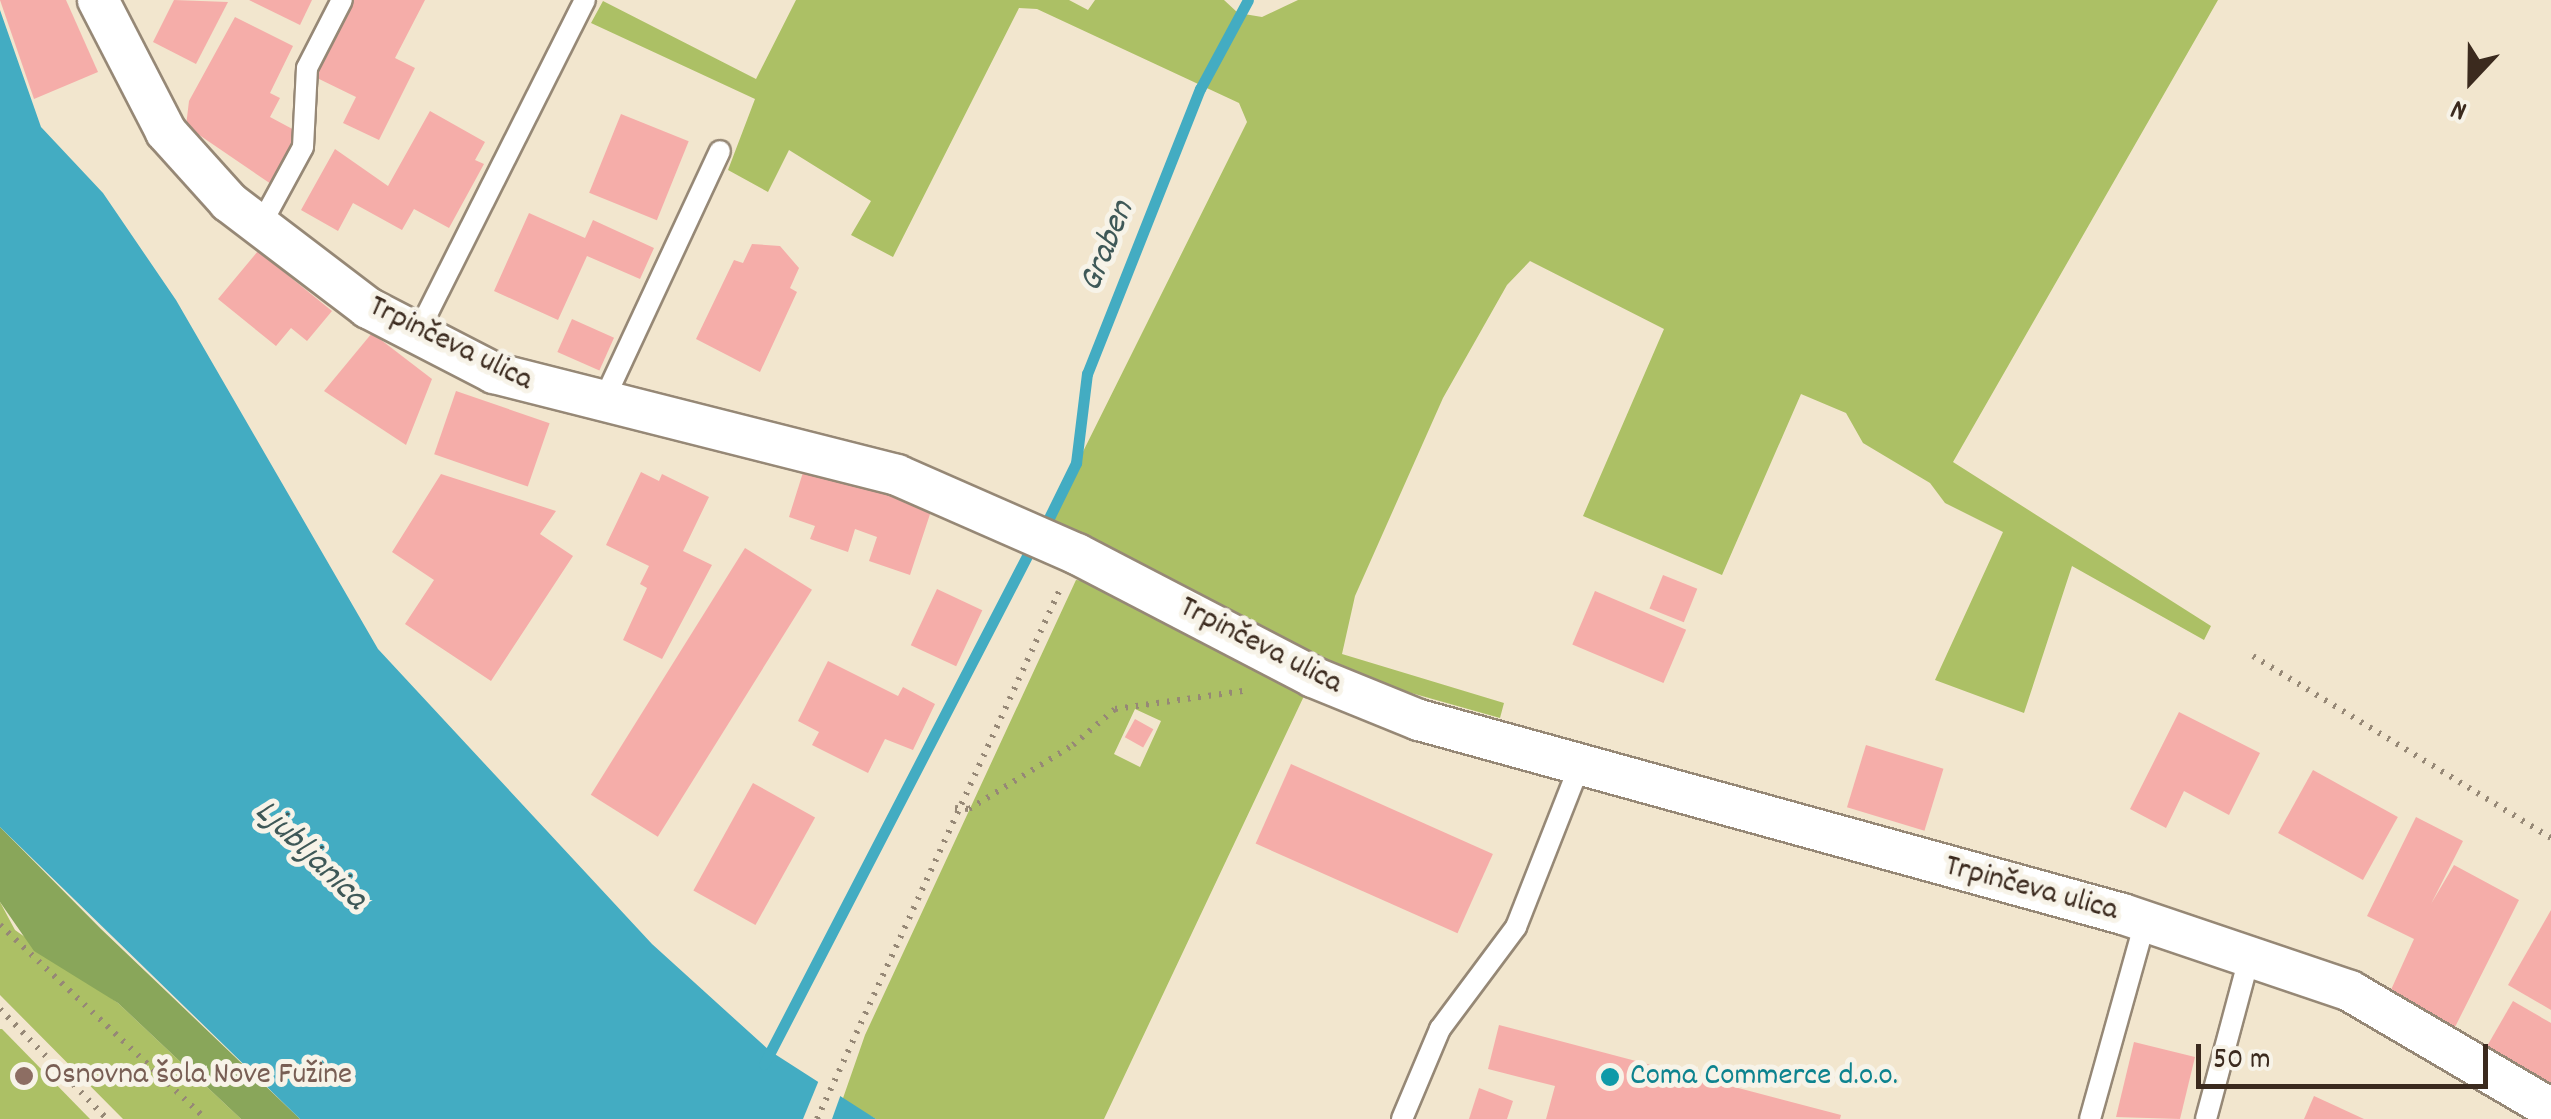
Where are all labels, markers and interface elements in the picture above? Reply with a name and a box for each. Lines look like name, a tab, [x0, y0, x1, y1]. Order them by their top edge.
north arrow	[2421, 30, 2521, 130]
text: N	[2446, 87, 2474, 129]
water label: Graben	[1071, 196, 1145, 298]
street label: Trpinčeva ulica	[362, 289, 538, 401]
street label: Trpinčeva ulica	[1172, 590, 1348, 704]
water label: Ljubljanica	[245, 792, 375, 920]
street label: Trpinčeva ulica	[1940, 848, 2122, 932]
scale bar	[2201, 1024, 2494, 1086]
text: 50 m	[2213, 1040, 2271, 1083]
place label: Osnovna šola Nove Fužine	[44, 1057, 352, 1095]
place label: Coma Commerce d.o.o.	[1630, 1058, 1898, 1096]
marker: Osnovna šola Nove Fužine	[13, 1065, 35, 1087]
marker: Coma Commerce d.o.o.	[1599, 1066, 1621, 1088]

